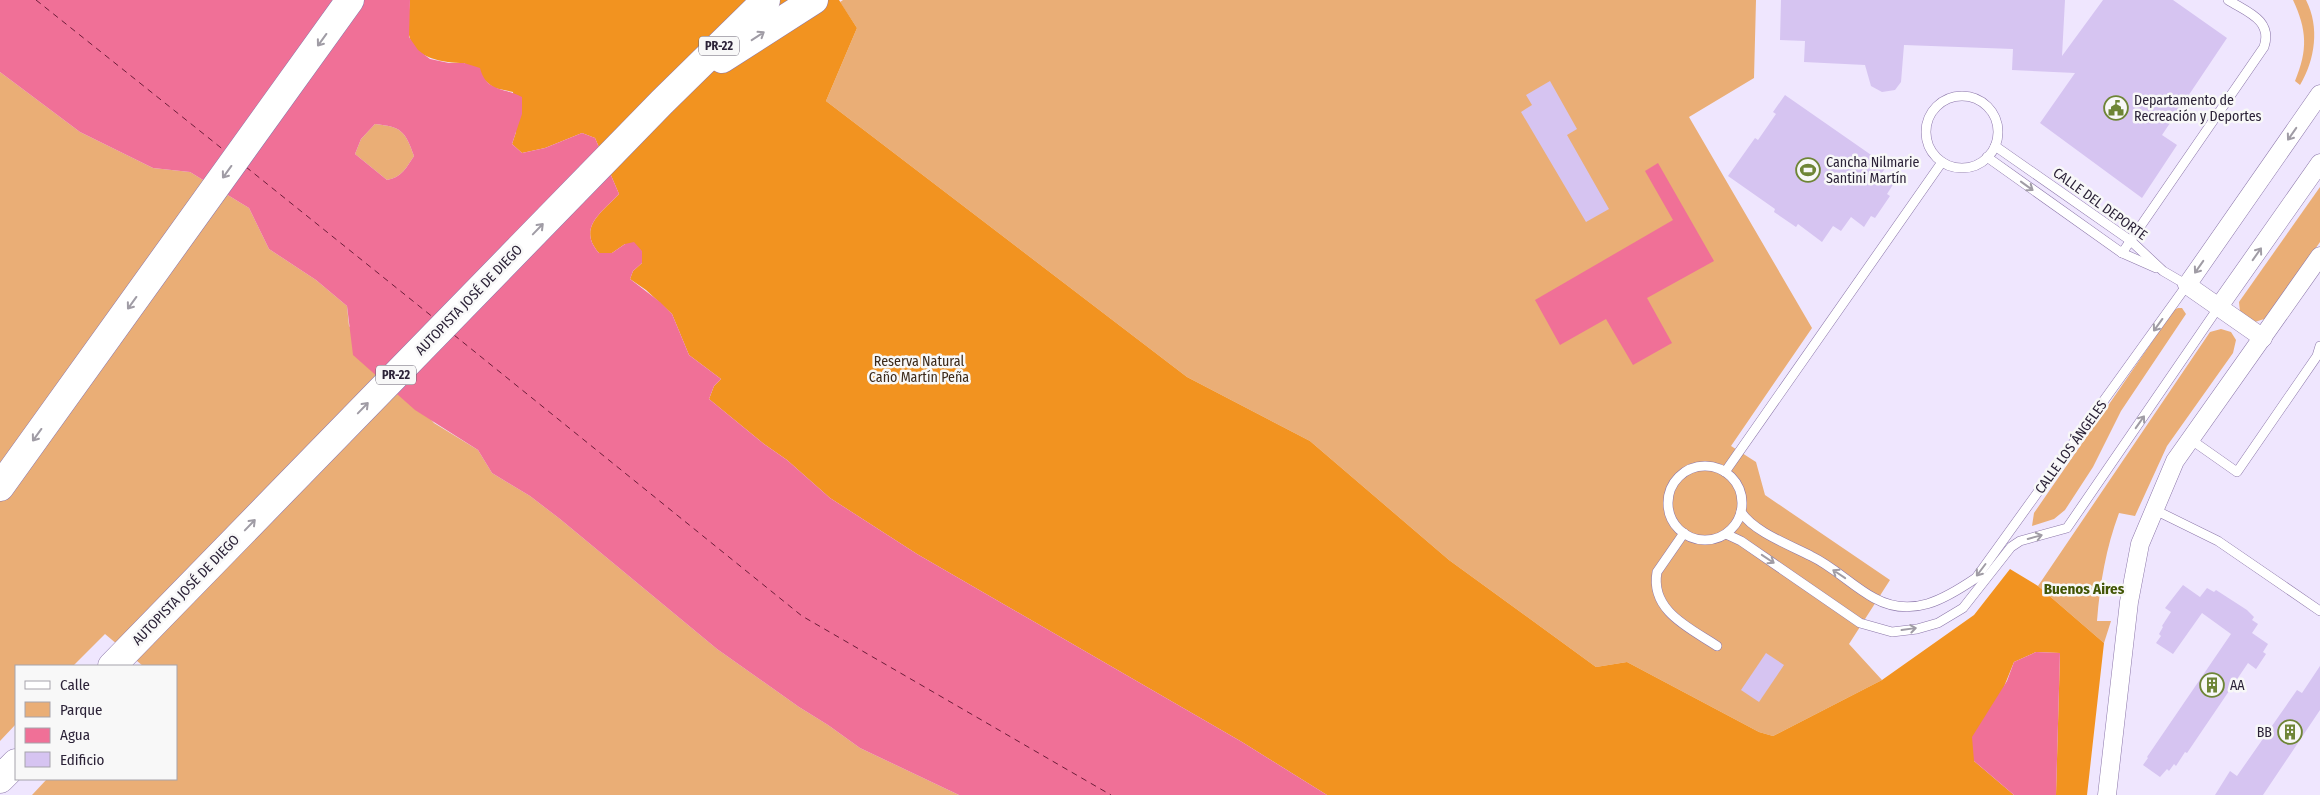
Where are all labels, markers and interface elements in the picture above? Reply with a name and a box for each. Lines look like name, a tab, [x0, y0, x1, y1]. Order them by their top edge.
one-way arrow	[750, 31, 764, 41]
one-way arrow	[317, 32, 327, 46]
road number: PR-22	[699, 36, 739, 56]
place label: Departamento de Recreación y Deportes	[2134, 92, 2262, 125]
public building icon: Departamento de Recreación y Deportes	[2103, 95, 2129, 121]
one-way arrow	[2287, 127, 2297, 141]
place label: Cancha Nilmarie Santini Martín	[1826, 154, 1919, 187]
sports icon: Cancha Nilmarie Santini Martín	[1795, 157, 1821, 183]
one-way arrow	[222, 164, 232, 178]
street label: CALLE DEL DEPORTE	[2050, 164, 2151, 244]
one-way arrow	[2020, 181, 2034, 191]
one-way arrow	[532, 223, 544, 236]
street label: AUTOPISTA JOSÉ DE DIEGO	[411, 240, 526, 359]
one-way arrow	[2252, 247, 2262, 261]
one-way arrow	[2194, 260, 2204, 274]
one-way arrow	[127, 296, 137, 310]
one-way arrow	[2153, 318, 2163, 332]
park label: Reserva Natural Caño Martín Peña	[869, 353, 969, 386]
road number: PR-22	[376, 366, 416, 384]
street label: CALLE LOS ÁNGELES	[2031, 396, 2111, 497]
one-way arrow	[357, 402, 369, 415]
one-way arrow	[2135, 415, 2145, 429]
one-way arrow	[32, 428, 42, 442]
one-way arrow	[244, 518, 256, 531]
street label: AUTOPISTA JOSÉ DE DIEGO	[128, 530, 243, 649]
one-way arrow	[2026, 532, 2042, 541]
one-way arrow	[1761, 554, 1775, 564]
one-way arrow	[1976, 563, 1987, 576]
one-way arrow	[1832, 569, 1846, 580]
district label: Buenos Aires	[2044, 580, 2125, 598]
one-way arrow	[1901, 624, 1917, 634]
legend	[15, 665, 178, 780]
building icon: AA	[2199, 672, 2225, 698]
text: Calle	[60, 676, 90, 694]
place label: AA	[2230, 677, 2245, 694]
text: Parque	[60, 701, 103, 719]
building icon: BB	[2277, 719, 2303, 745]
place label: BB	[2257, 724, 2272, 741]
text: Agua	[60, 726, 90, 744]
text: Edificio	[60, 751, 105, 769]

